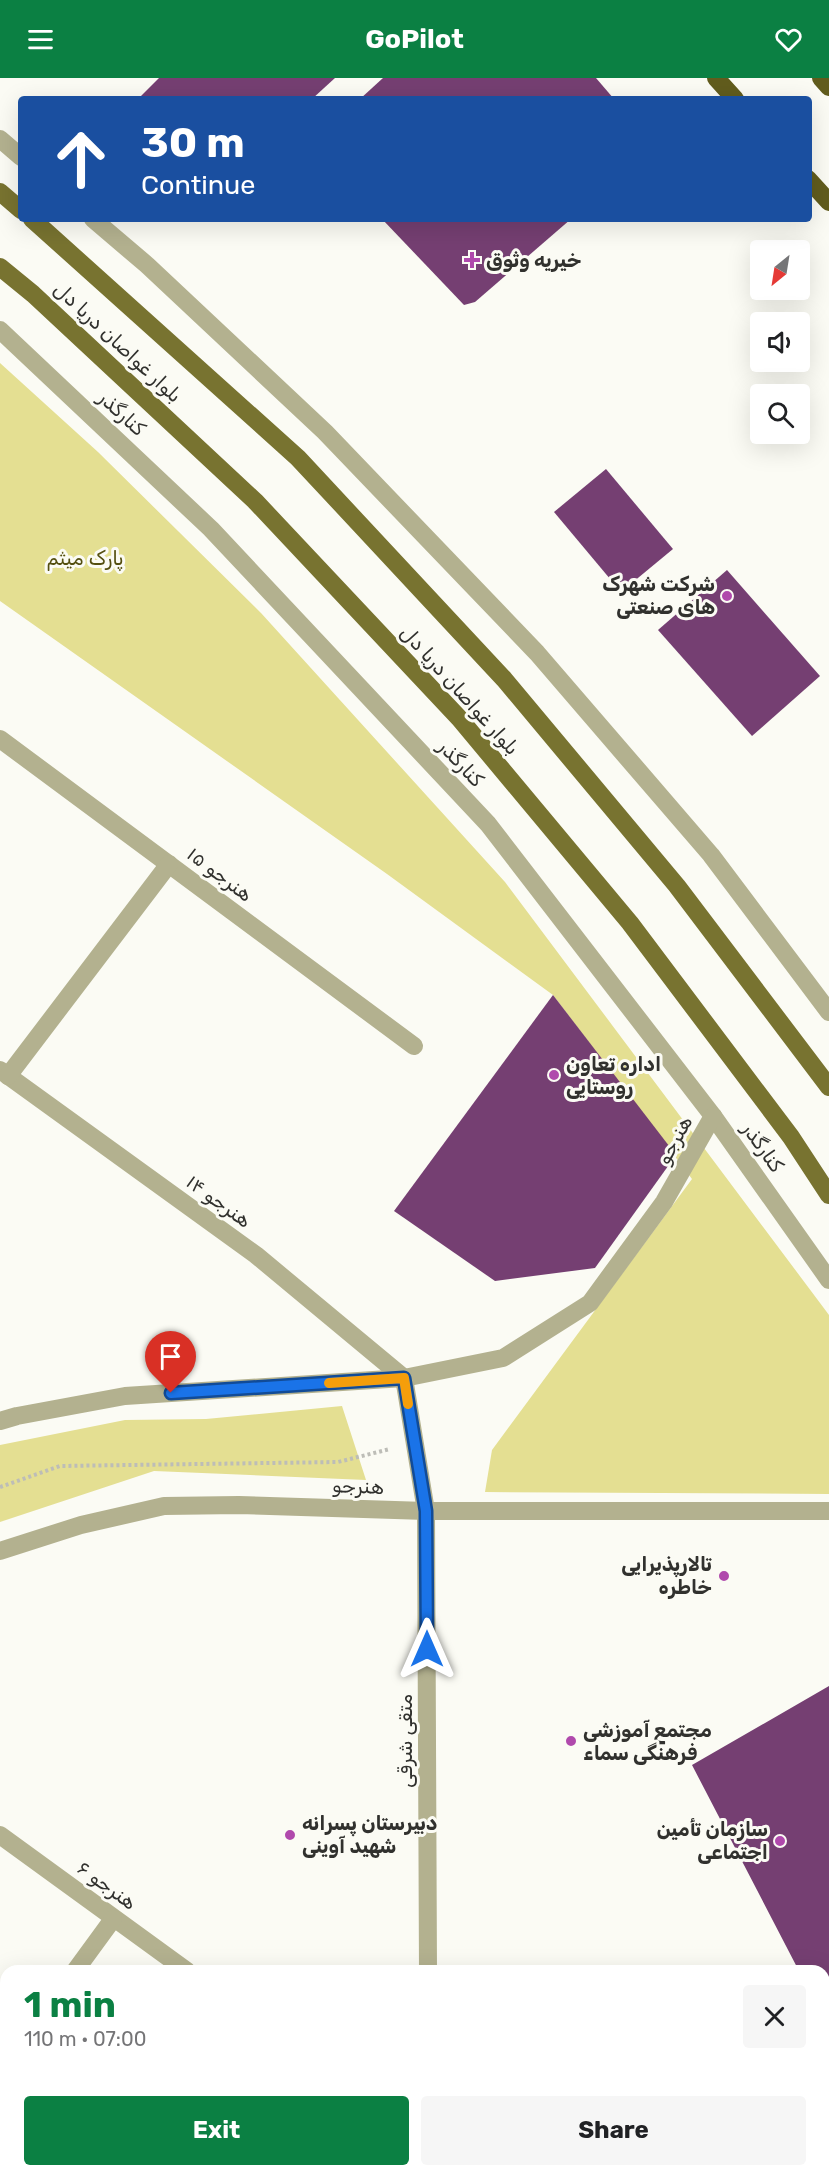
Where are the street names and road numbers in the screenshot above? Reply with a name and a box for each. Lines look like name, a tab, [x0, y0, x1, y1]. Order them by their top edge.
street label: بلوار غواصان دریا دل	[49, 277, 187, 407]
street label: کنارگذر	[93, 385, 150, 441]
street label: بلوار غواصان دریا دل	[396, 620, 524, 760]
street label: کنارگذر	[433, 734, 489, 791]
street label: هنرجو ۱۵	[183, 842, 257, 906]
street label: هنرجو	[651, 1111, 697, 1169]
street label: کنارگذر	[737, 1117, 789, 1177]
street label: هنرجو ۱۴	[182, 1169, 256, 1233]
street label: هنرجو	[332, 1473, 384, 1499]
street label: متقی شرقی	[393, 1694, 417, 1788]
street label: هنرجو ۶	[73, 1855, 141, 1915]

